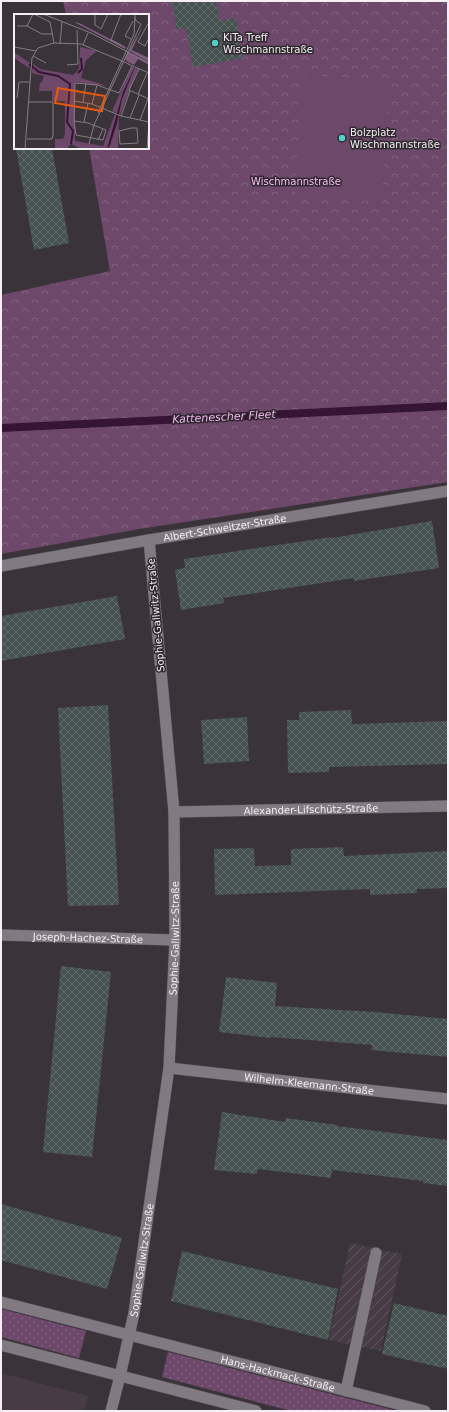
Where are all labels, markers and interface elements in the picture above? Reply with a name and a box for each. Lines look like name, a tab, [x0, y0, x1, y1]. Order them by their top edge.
inset map	[14, 14, 149, 149]
place label: KiTa Treff Wischmannstraße	[223, 32, 313, 55]
marker: KiTa Treff Wischmannstraße	[210, 38, 220, 48]
place label: Bolzplatz Wischmannstraße	[350, 127, 440, 150]
marker: Bolzplatz Wischmannstraße	[337, 133, 347, 143]
park label: Wischmannstraße	[251, 176, 341, 187]
water label: Kattenescher Fleet	[172, 408, 277, 426]
street label: Albert-Schweitzer-Straße	[162, 512, 287, 543]
street label: Sophie-Gallwitz-Straße	[146, 558, 166, 672]
street label: Alexander-Lifschütz-Straße	[244, 802, 378, 816]
street label: Sophie-Gallwitz-Straße	[167, 881, 181, 996]
street label: Joseph-Hachez-Straße	[32, 930, 143, 945]
street label: Wilhelm-Kleemann-Straße	[244, 1071, 375, 1096]
street label: Sophie-Gallwitz-Straße	[128, 1203, 155, 1318]
street label: Hans-Hackmack-Straße	[220, 1353, 336, 1393]

